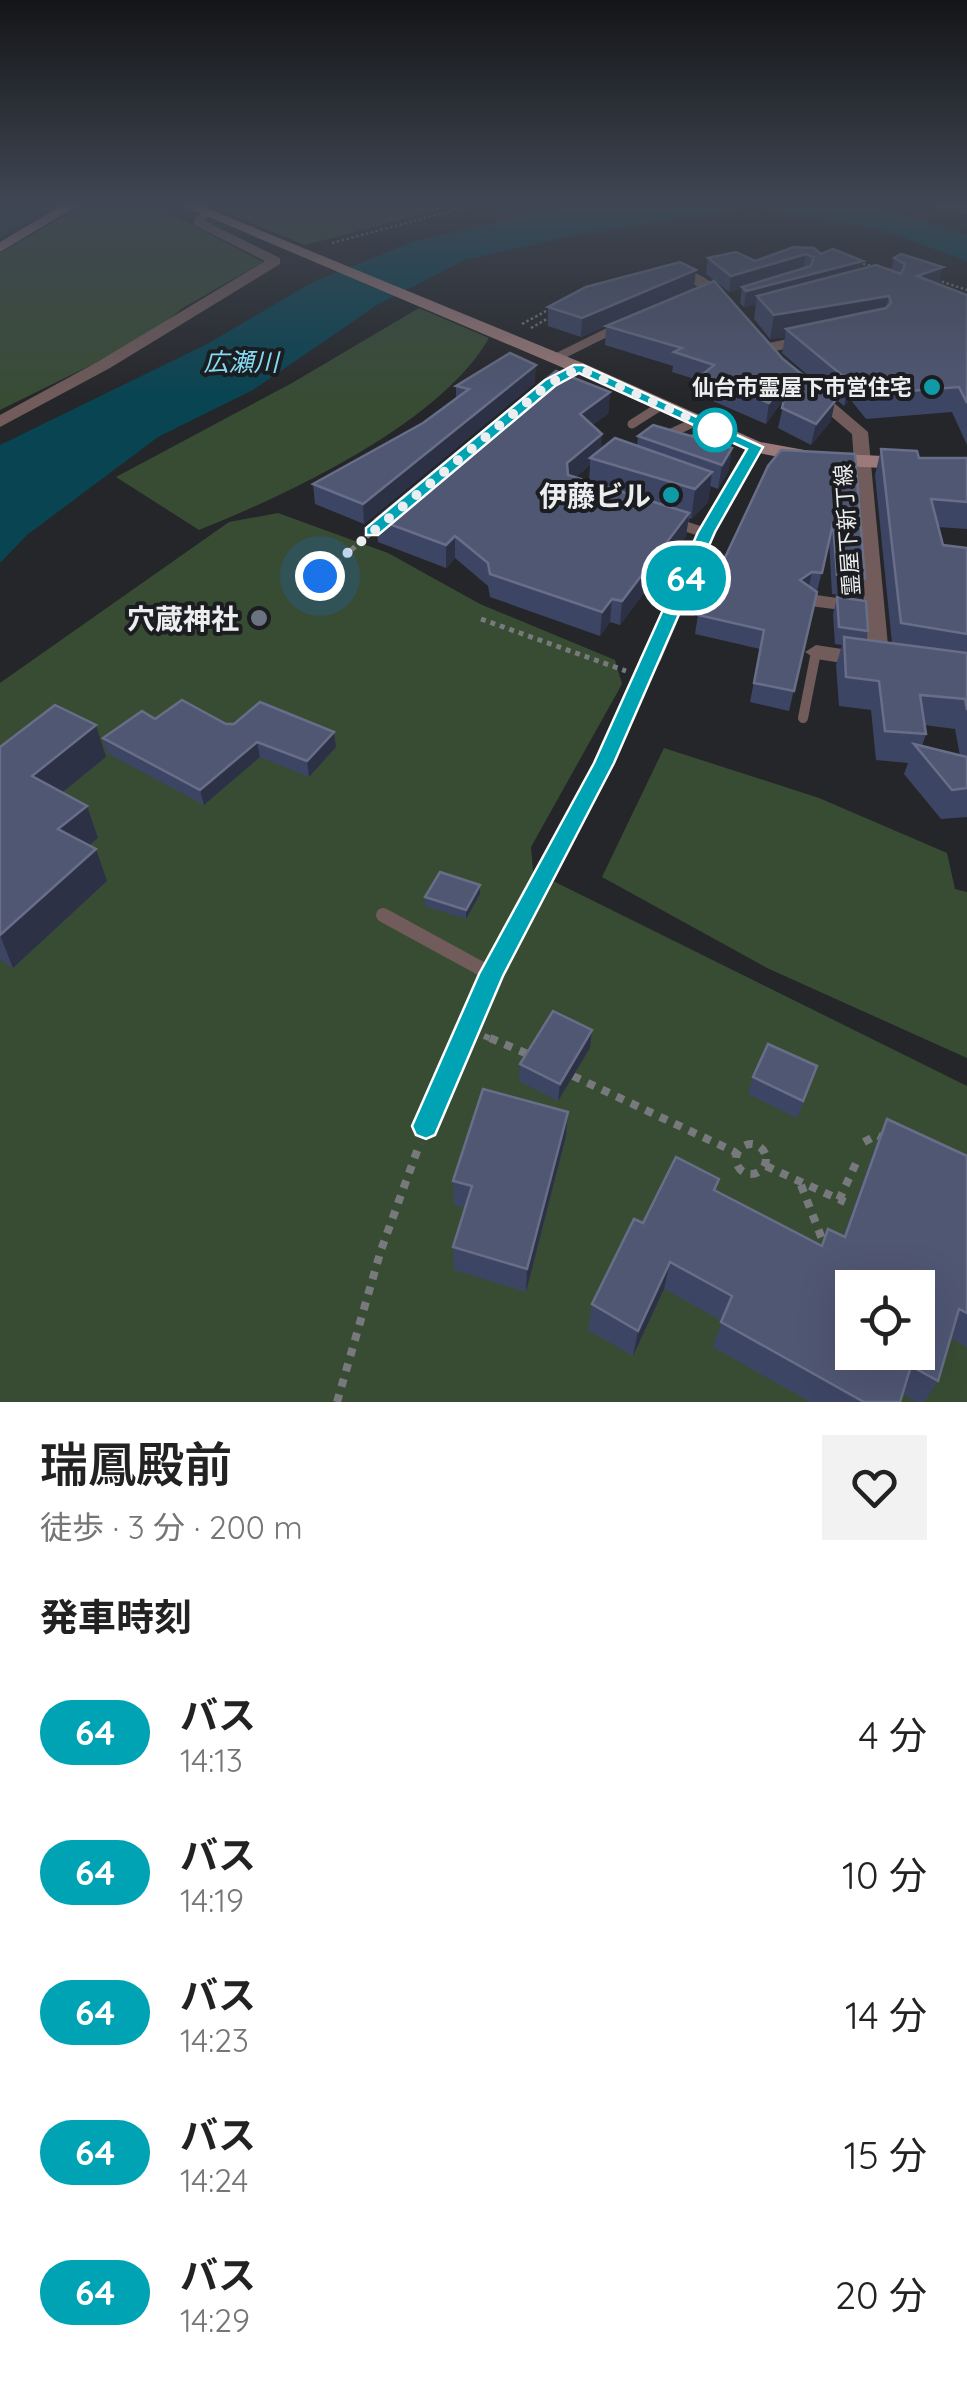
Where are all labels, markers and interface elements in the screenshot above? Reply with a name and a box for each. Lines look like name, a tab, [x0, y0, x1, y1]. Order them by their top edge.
water label: 広瀬川	[203, 346, 281, 377]
place label: 仙台市霊屋下市営住宅	[692, 373, 912, 401]
marker: 仙台市霊屋下市営住宅	[921, 376, 943, 398]
unlabelled marker	[694, 409, 736, 451]
street label: 霊屋下新丁線	[828, 463, 866, 597]
place label: 伊藤ビル	[539, 478, 651, 513]
marker: 伊藤ビル	[660, 484, 682, 506]
line badge: 64	[641, 546, 731, 610]
your location	[295, 551, 345, 601]
text: 64	[666, 556, 706, 600]
place label: 穴蔵神社	[127, 601, 239, 636]
marker: 穴蔵神社	[248, 607, 270, 629]
map controls	[835, 1270, 935, 1370]
button: locate	[835, 1270, 935, 1370]
text: 瑞鳳殿前	[40, 1434, 232, 1494]
button: heart	[822, 1435, 927, 1540]
text: 徒歩 · 3 分 · 200 m	[40, 1507, 303, 1547]
text: 発車時刻	[40, 1593, 192, 1641]
text: バス	[180, 1691, 256, 1739]
text: 64	[75, 1710, 115, 1754]
text: 4 分	[859, 1711, 927, 1759]
text: 14:13	[180, 1740, 243, 1780]
text: バス	[180, 1831, 256, 1879]
text: 64	[75, 1850, 115, 1894]
text: 10 分	[842, 1851, 927, 1899]
text: 14:19	[180, 1880, 244, 1920]
text: バス	[180, 1971, 256, 2019]
text: 64	[75, 1990, 115, 2034]
text: 14 分	[845, 1991, 927, 2039]
text: 14:23	[180, 2020, 249, 2060]
text: バス	[180, 2111, 256, 2159]
text: 64	[75, 2130, 115, 2174]
text: 15 分	[844, 2131, 927, 2179]
text: 14:24	[180, 2160, 248, 2200]
text: バス	[180, 2251, 256, 2299]
text: 64	[75, 2270, 115, 2314]
text: 20 分	[835, 2271, 927, 2319]
text: 14:29	[180, 2300, 250, 2340]

